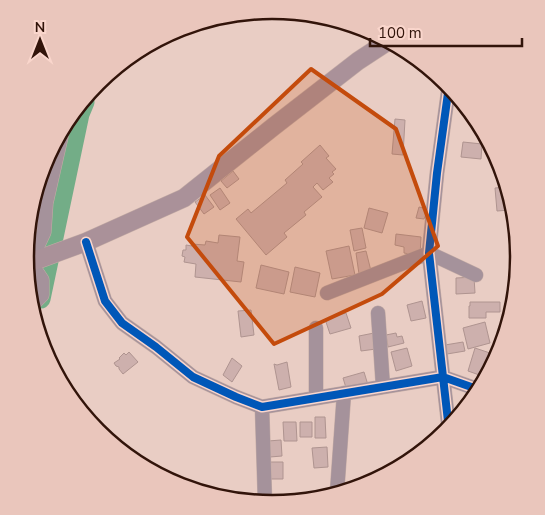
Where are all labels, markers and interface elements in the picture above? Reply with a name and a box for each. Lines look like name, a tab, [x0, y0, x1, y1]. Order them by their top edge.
north arrow	[15, 15, 65, 65]
scale bar	[370, 15, 522, 47]
text: N	[35, 18, 45, 37]
text: 100 m	[378, 23, 422, 43]

